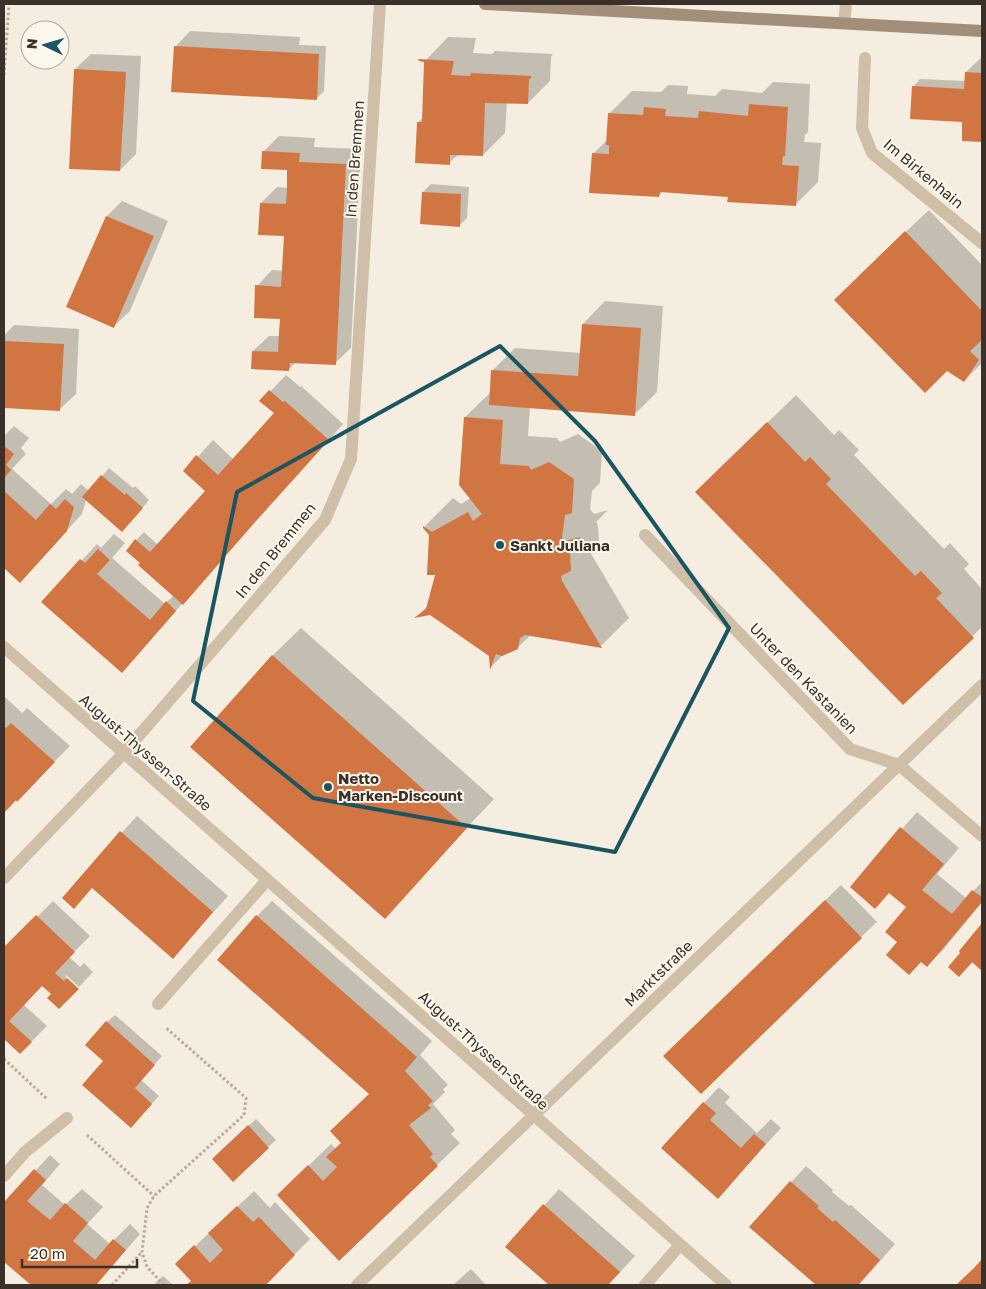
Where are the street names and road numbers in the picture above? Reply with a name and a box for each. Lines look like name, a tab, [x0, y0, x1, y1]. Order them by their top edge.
street label: In den Bremmen	[341, 100, 367, 218]
street label: Im Birkenhain	[880, 134, 968, 212]
street label: In den Bremmen	[231, 499, 319, 601]
street label: Unter den Kastanien	[746, 619, 862, 737]
street label: August-Thyssen-Straße	[76, 690, 216, 814]
street label: Marktstraße	[620, 936, 696, 1010]
street label: August-Thyssen-Straße	[415, 987, 553, 1113]

